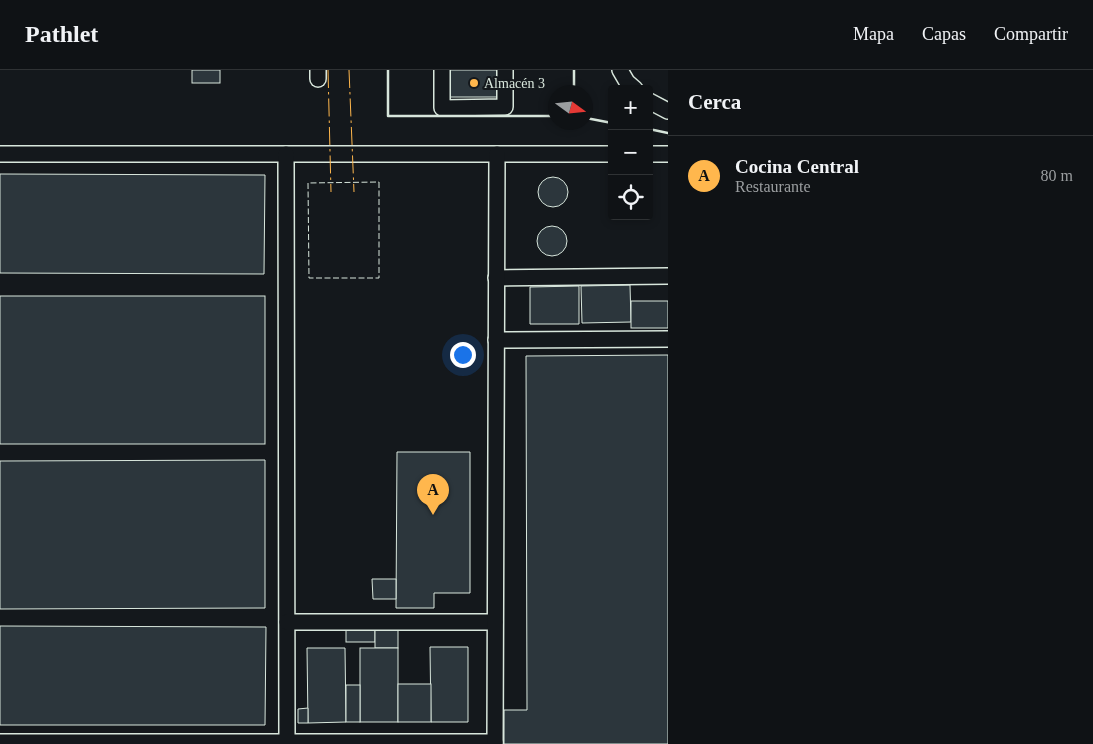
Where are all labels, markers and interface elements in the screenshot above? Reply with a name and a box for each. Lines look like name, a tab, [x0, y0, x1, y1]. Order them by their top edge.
text: Pathlet	[25, 21, 98, 47]
text: Mapa	[853, 24, 894, 44]
text: Capas	[922, 24, 966, 44]
text: Compartir	[994, 24, 1068, 44]
place label: Almacén 3	[484, 76, 545, 91]
marker: Almacén 3	[468, 77, 480, 89]
north arrow	[548, 85, 593, 130]
map controls	[608, 85, 653, 220]
button: +	[608, 85, 653, 130]
text: Cerca	[688, 90, 741, 114]
button: −	[608, 130, 653, 175]
text: Cocina Central	[735, 156, 859, 177]
text: A	[698, 167, 710, 184]
text: 80 m	[1041, 167, 1073, 184]
button: locate	[608, 175, 653, 220]
text: Restaurante	[735, 178, 811, 195]
your location	[450, 342, 476, 368]
pin: A	[417, 474, 449, 515]

